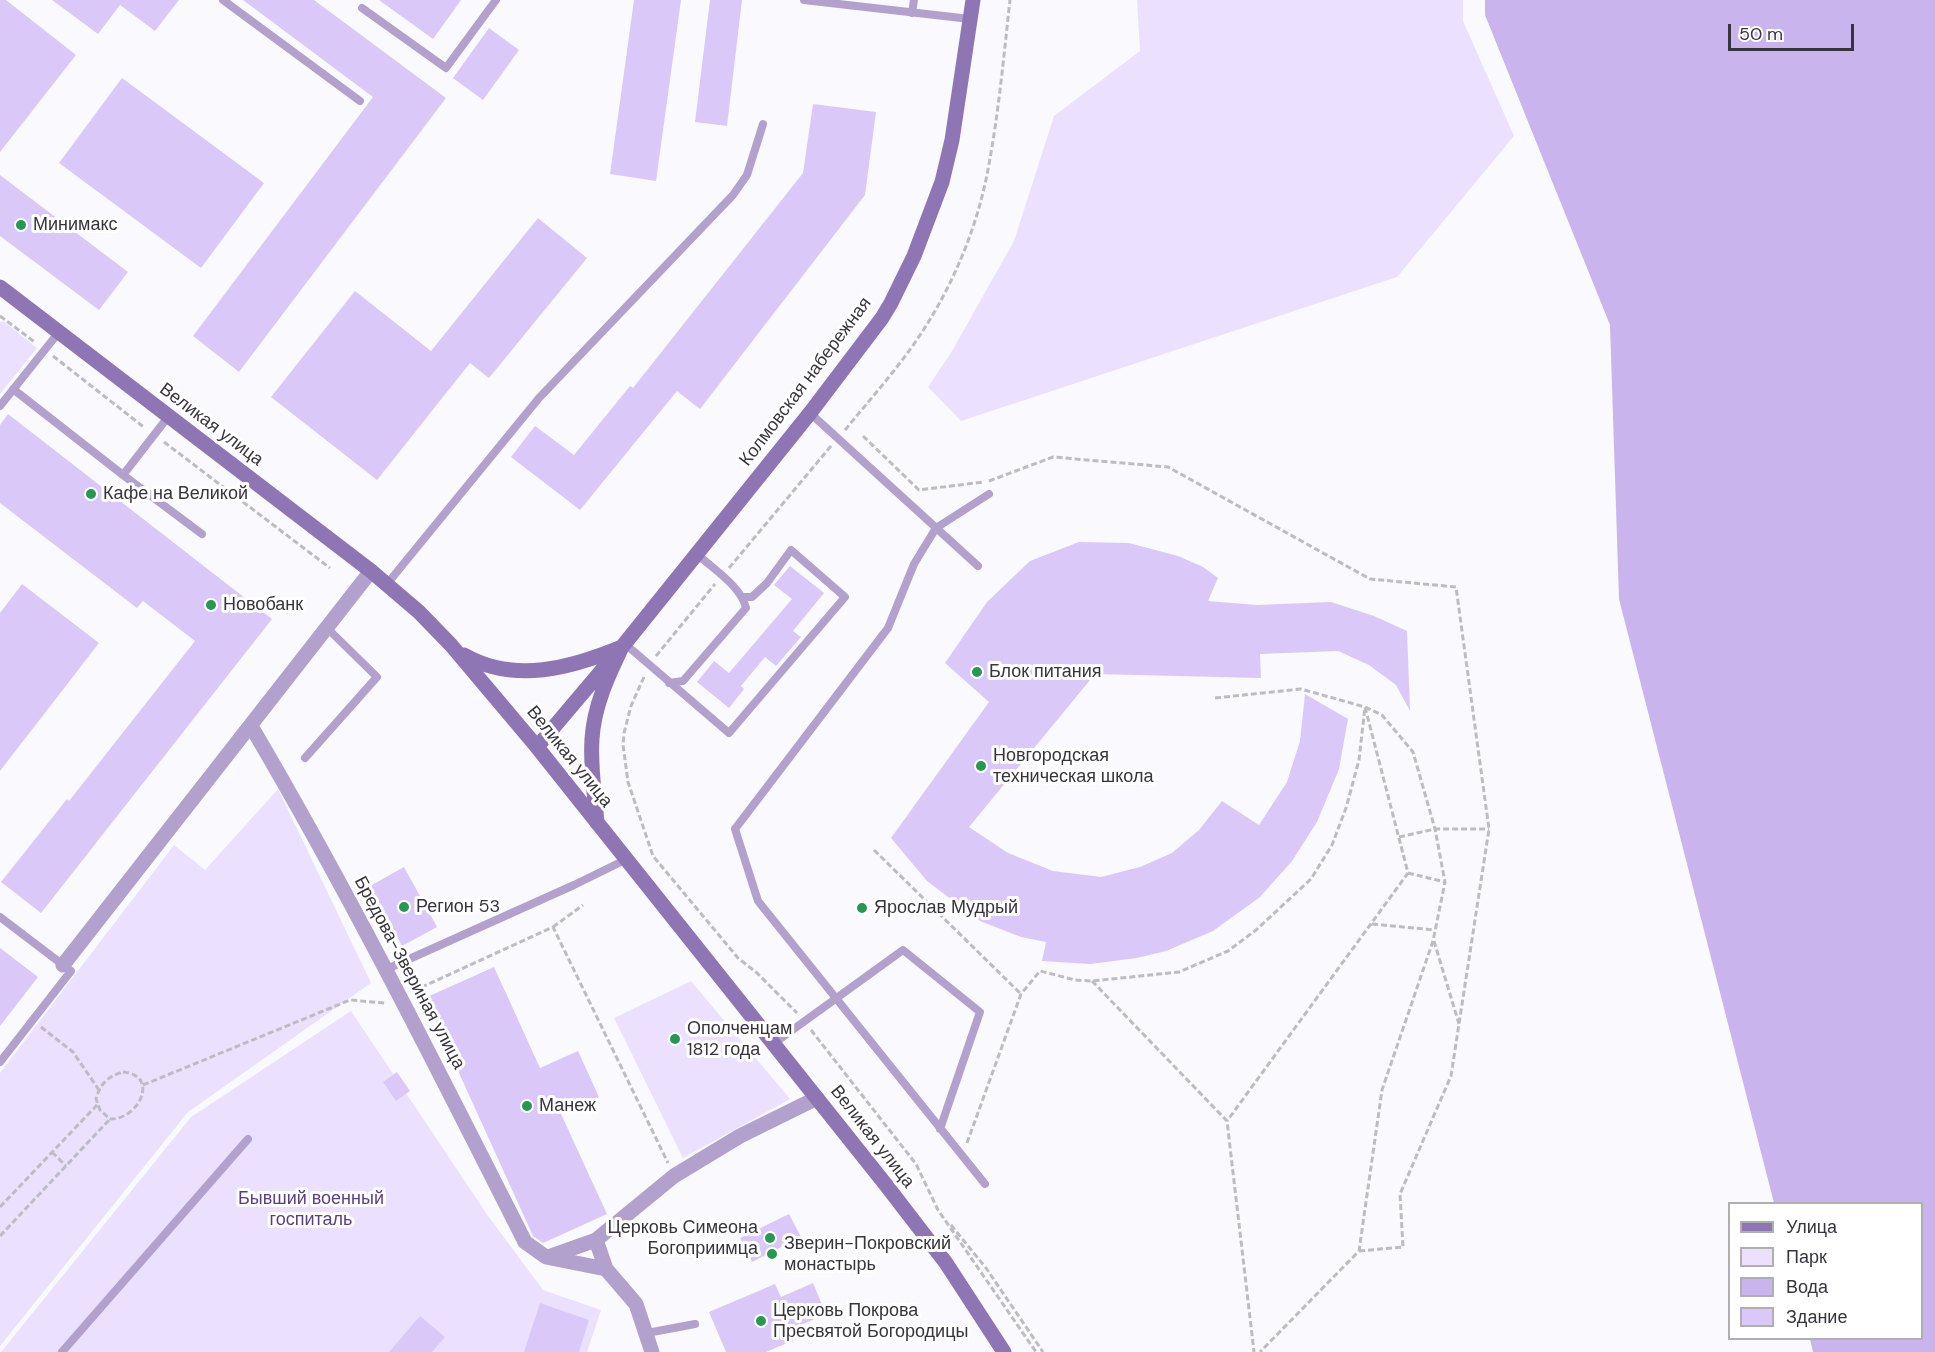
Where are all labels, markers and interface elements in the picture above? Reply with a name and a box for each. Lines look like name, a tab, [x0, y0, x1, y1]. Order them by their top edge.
scale bar	[1731, 12, 1857, 50]
text: 50 m	[1739, 22, 1783, 46]
place label: Минимакс	[33, 214, 118, 236]
marker: Минимакс	[14, 218, 28, 232]
street label: Колмовская набережная	[735, 293, 877, 471]
street label: Великая улица	[155, 379, 267, 471]
place label: Кафе на Великой	[103, 483, 248, 505]
marker: Кафе на Великой	[84, 487, 98, 501]
place label: Новобанк	[223, 594, 303, 616]
marker: Новобанк	[204, 598, 218, 612]
place label: Блок питания	[989, 661, 1102, 683]
marker: Блок питания	[970, 665, 984, 679]
street label: Великая улица	[522, 702, 616, 812]
place label: Новгородская техническая школа	[993, 745, 1154, 788]
marker: Новгородская техническая школа	[974, 759, 988, 773]
street label: Бредова-Звериная улица	[349, 873, 469, 1073]
place label: Регион 53	[416, 896, 500, 918]
place label: Ярослав Мудрый	[874, 897, 1018, 919]
marker: Регион 53	[397, 900, 411, 914]
marker: Ярослав Мудрый	[855, 901, 869, 915]
place label: Ополченцам 1812 года	[687, 1018, 792, 1060]
marker: Ополченцам 1812 года	[668, 1032, 682, 1046]
street label: Великая улица	[825, 1081, 919, 1193]
place label: Манеж	[539, 1095, 596, 1117]
marker: Манеж	[520, 1099, 534, 1113]
park label: Бывший военный госпиталь	[238, 1188, 384, 1230]
legend	[1728, 1202, 1923, 1340]
text: Улица	[1786, 1215, 1837, 1239]
place label: Церковь Симеона Богоприимца	[607, 1217, 758, 1260]
marker: Церковь Симеона Богоприимца	[763, 1231, 777, 1245]
place label: Зверин-Покровский монастырь	[784, 1233, 951, 1276]
text: Парк	[1786, 1245, 1827, 1269]
marker: Зверин-Покровский монастырь	[765, 1247, 779, 1261]
text: Вода	[1786, 1275, 1828, 1299]
place label: Церковь Покрова Пресвятой Богородицы	[773, 1300, 968, 1342]
text: Здание	[1786, 1305, 1847, 1329]
marker: Церковь Покрова Пресвятой Богородицы	[754, 1314, 768, 1328]

